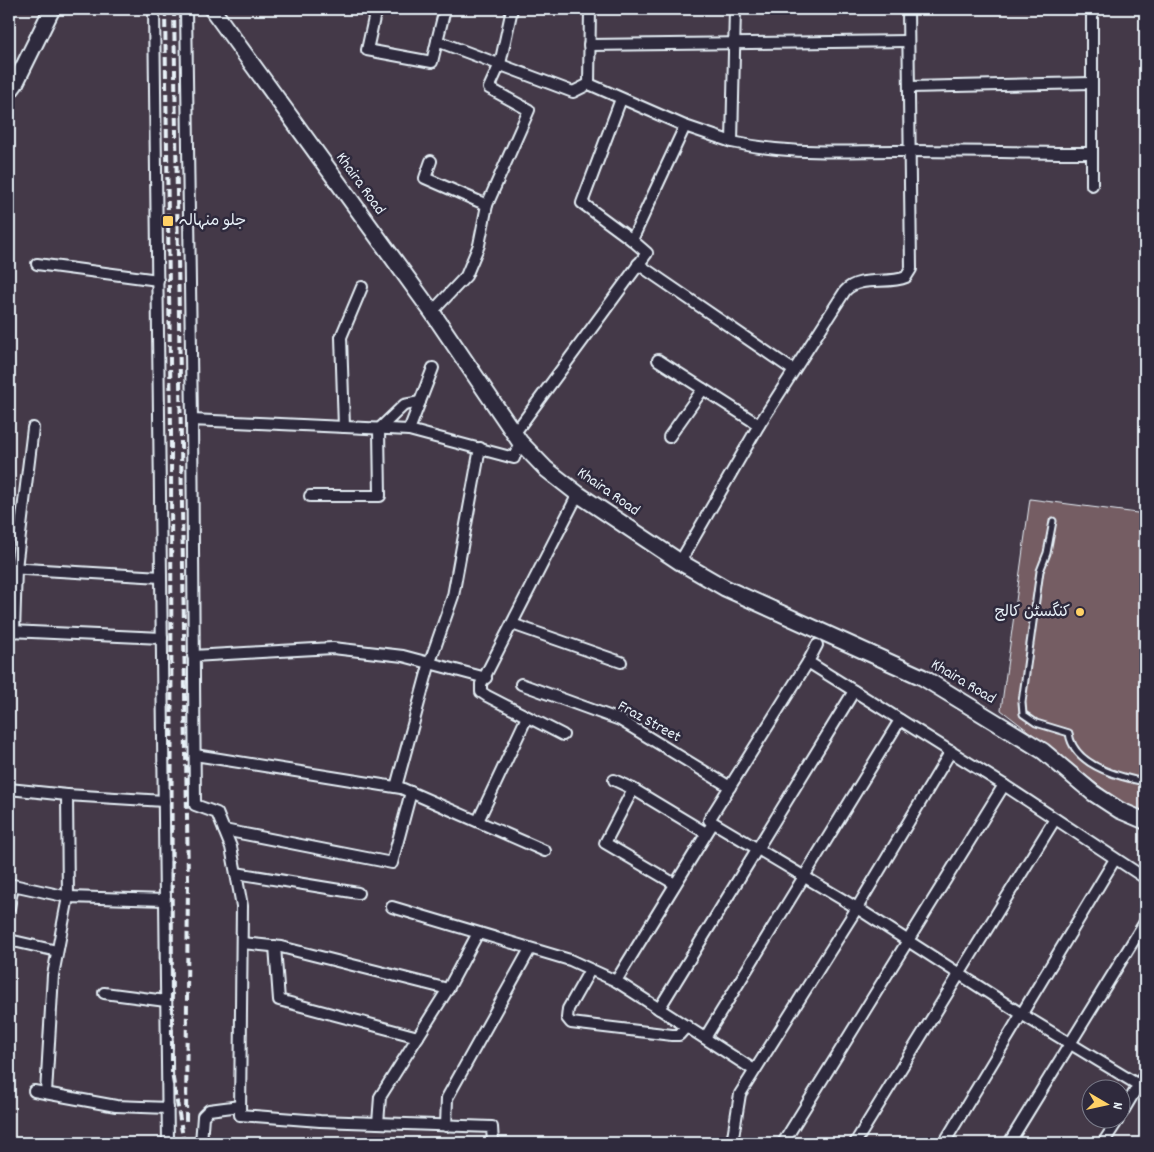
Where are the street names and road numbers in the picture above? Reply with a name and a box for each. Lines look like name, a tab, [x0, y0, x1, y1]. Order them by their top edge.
street label: Khaira Road	[329, 148, 391, 220]
street label: Khaira Road	[572, 462, 644, 522]
street label: Khaira Road	[926, 654, 1000, 710]
street label: Fraz Street	[613, 695, 685, 749]

